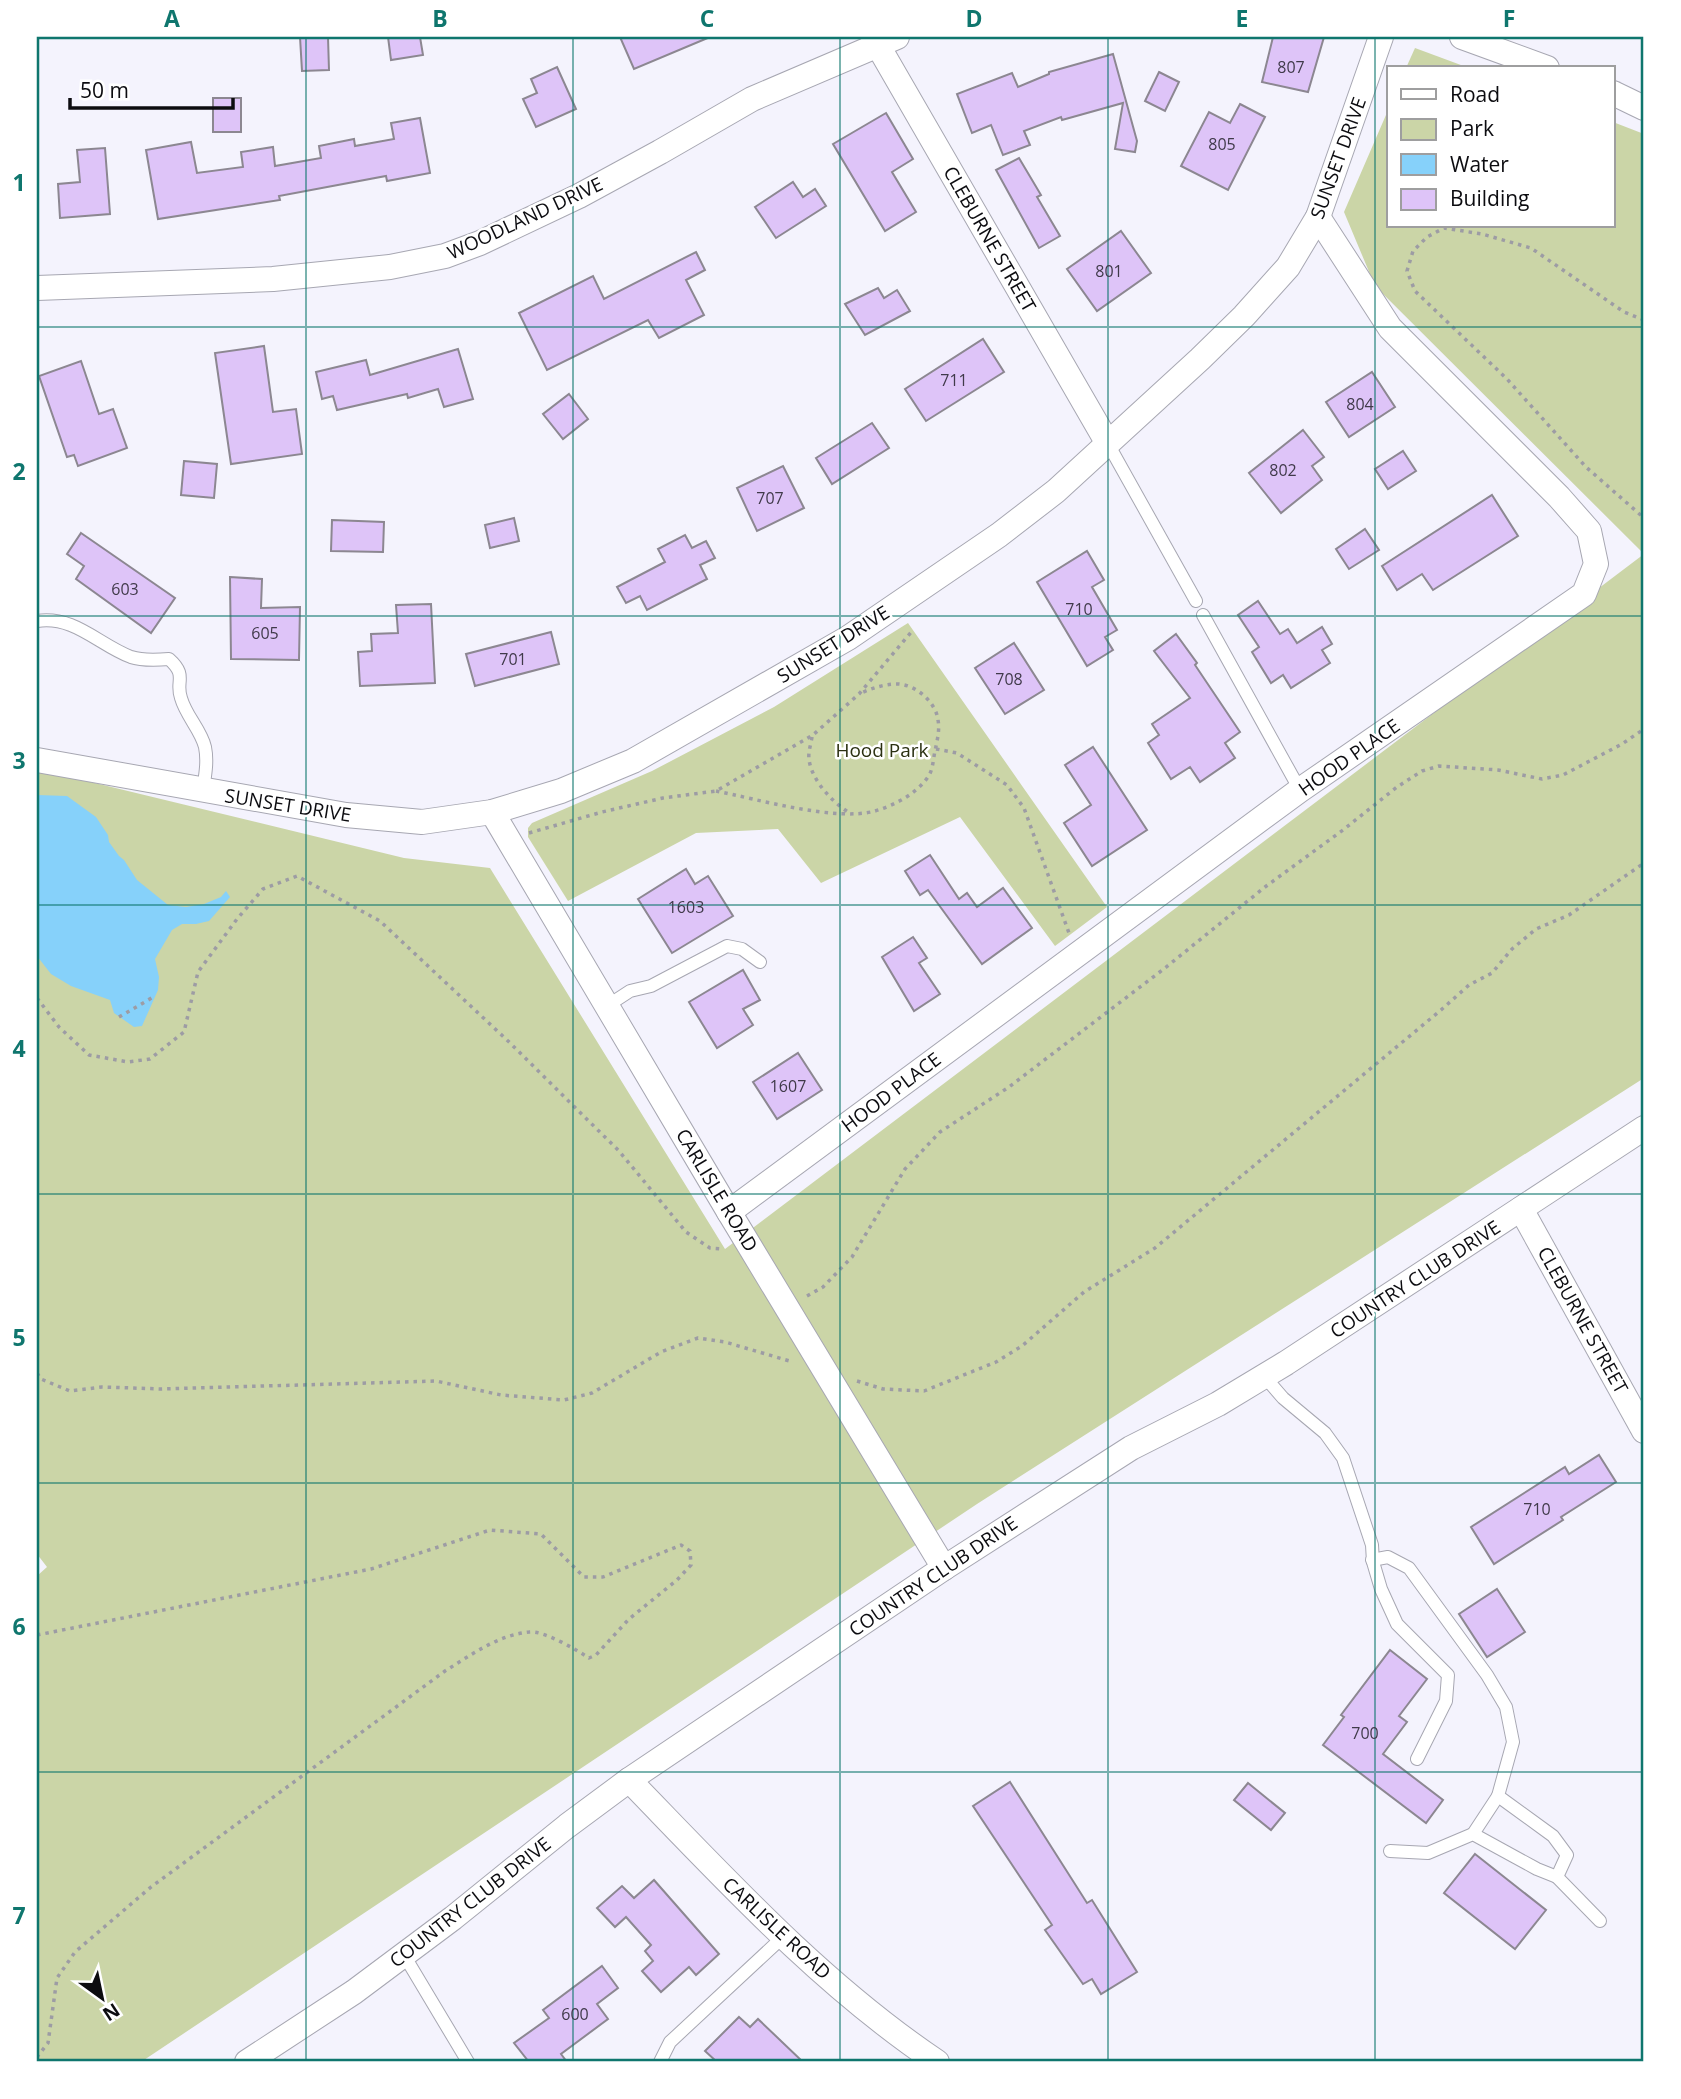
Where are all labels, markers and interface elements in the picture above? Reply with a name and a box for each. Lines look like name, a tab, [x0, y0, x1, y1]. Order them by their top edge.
text: A	[164, 2, 180, 34]
text: B	[432, 2, 448, 34]
text: C	[700, 2, 714, 34]
text: D	[965, 2, 983, 34]
text: E	[1236, 2, 1248, 34]
text: F	[1503, 2, 1515, 34]
house number: 807	[1277, 56, 1305, 78]
scale bar	[70, 66, 233, 110]
legend	[1387, 66, 1614, 228]
text: 50 m	[80, 76, 129, 104]
text: Road	[1450, 80, 1500, 108]
street label: SUNSET DRIVE	[1304, 94, 1372, 222]
text: Park	[1450, 114, 1494, 142]
house number: 805	[1208, 133, 1236, 155]
text: Water	[1450, 150, 1509, 178]
street label: CLEBURNE STREET	[938, 161, 1043, 317]
text: 1	[12, 166, 26, 198]
street label: WOODLAND DRIVE	[443, 171, 607, 265]
text: Building	[1450, 184, 1529, 212]
house number: 801	[1095, 260, 1123, 282]
house number: 711	[940, 369, 968, 391]
house number: 804	[1346, 393, 1374, 415]
text: 2	[12, 455, 26, 487]
house number: 802	[1269, 459, 1297, 481]
house number: 707	[756, 487, 784, 509]
house number: 603	[111, 578, 139, 600]
house number: 710	[1065, 598, 1093, 620]
street label: SUNSET DRIVE	[772, 599, 894, 689]
house number: 605	[251, 622, 279, 644]
house number: 701	[499, 648, 527, 670]
house number: 708	[995, 668, 1023, 690]
street label: HOOD PLACE	[1293, 712, 1405, 802]
park label: Hood Park	[835, 737, 929, 763]
text: 3	[12, 744, 26, 776]
street label: SUNSET DRIVE	[223, 782, 353, 828]
house number: 1603	[668, 896, 704, 918]
text: 4	[12, 1032, 26, 1064]
street label: HOOD PLACE	[836, 1046, 946, 1138]
house number: 1607	[770, 1075, 806, 1097]
street label: CARLISLE ROAD	[670, 1124, 764, 1256]
street label: COUNTRY CLUB DRIVE	[1325, 1214, 1505, 1344]
street label: CLEBURNE STREET	[1532, 1242, 1634, 1399]
text: 5	[12, 1321, 26, 1353]
house number: 710	[1523, 1498, 1551, 1520]
street label: COUNTRY CLUB DRIVE	[844, 1510, 1022, 1642]
text: 6	[12, 1610, 26, 1642]
house number: 700	[1351, 1722, 1379, 1744]
street label: COUNTRY CLUB DRIVE	[384, 1831, 556, 1973]
street label: CARLISLE ROAD	[717, 1871, 837, 1985]
text: 7	[12, 1899, 26, 1931]
north arrow	[66, 1962, 136, 2032]
text: N	[98, 1997, 125, 2027]
house number: 600	[561, 2003, 589, 2025]

